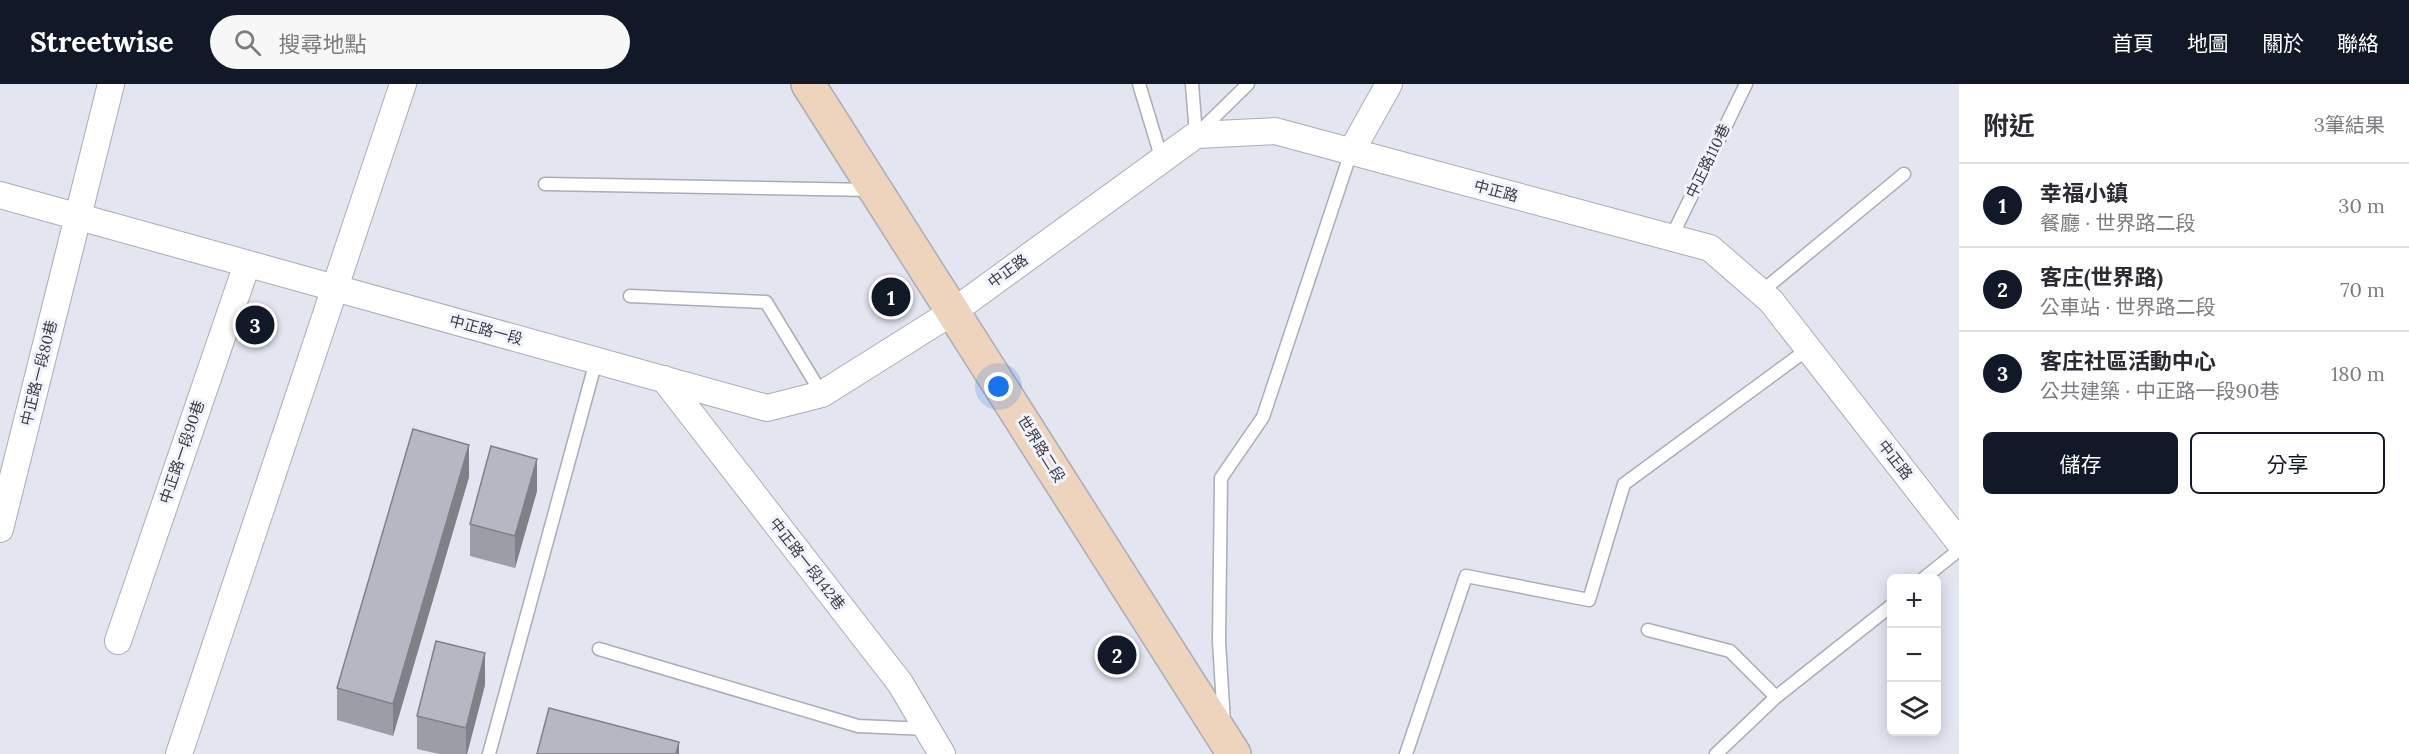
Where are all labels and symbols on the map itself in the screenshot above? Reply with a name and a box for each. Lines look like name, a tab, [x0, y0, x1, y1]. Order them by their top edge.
street label: 中正路110巷	[1681, 121, 1734, 201]
street label: 中正路	[1472, 176, 1520, 206]
street label: 中正路	[984, 250, 1031, 292]
pin: 1	[872, 274, 910, 320]
pin: 3	[236, 302, 274, 348]
street label: 中正路一段	[447, 311, 525, 348]
street label: 中正路一段80巷	[16, 318, 61, 427]
your location	[984, 372, 1013, 401]
street label: 中正路一段90巷	[155, 398, 208, 506]
street label: 世界路二段	[1013, 412, 1069, 486]
street label: 中正路	[1874, 436, 1917, 483]
street label: 中正路一段142巷	[766, 514, 849, 614]
pin: 2	[1098, 632, 1136, 678]

